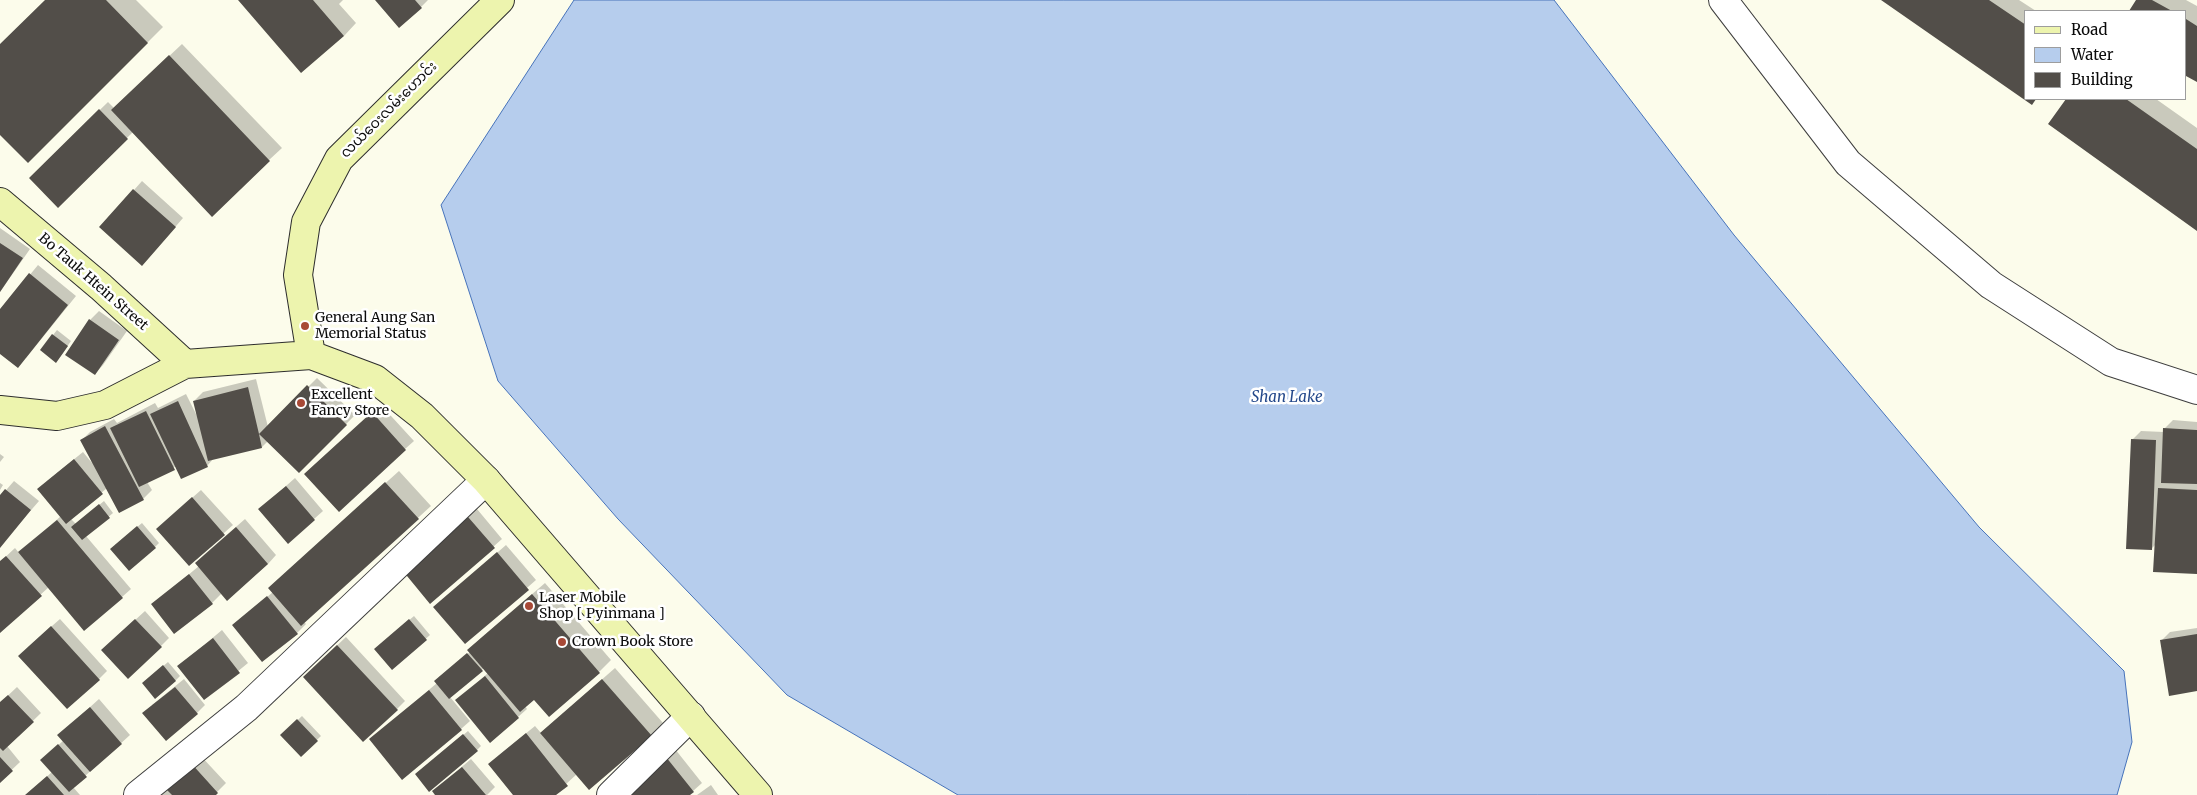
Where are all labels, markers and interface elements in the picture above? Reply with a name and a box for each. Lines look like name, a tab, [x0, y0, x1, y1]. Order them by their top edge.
legend	[2024, 10, 2187, 100]
text: Road	[2071, 20, 2107, 39]
text: Water	[2071, 45, 2113, 64]
street label: လယ်ဝေးလမ်းဟောင်း	[337, 58, 441, 162]
text: Building	[2071, 70, 2133, 89]
street label: Bo Tauk Htein Street	[35, 230, 151, 334]
place label: General Aung San Memorial Status	[315, 310, 435, 342]
marker: General Aung San Memorial Status	[299, 320, 311, 332]
place label: Excellent Fancy Store	[311, 387, 389, 420]
water label: Shan Lake	[1251, 389, 1323, 407]
marker: Excellent Fancy Store	[295, 397, 307, 409]
place label: Laser Mobile Shop [ Pyinmana ]	[539, 590, 665, 622]
marker: Laser Mobile Shop [ Pyinmana ]	[523, 600, 535, 612]
place label: Crown Book Store	[572, 634, 693, 650]
marker: Crown Book Store	[556, 636, 568, 648]

